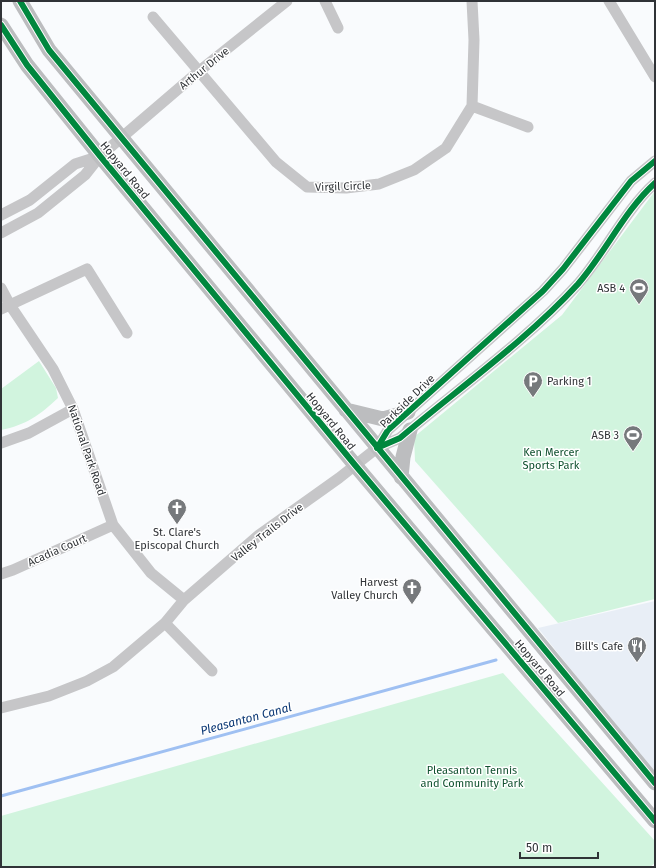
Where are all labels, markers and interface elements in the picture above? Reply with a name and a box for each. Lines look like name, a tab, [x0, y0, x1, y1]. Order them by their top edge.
street label: Arthur Drive	[177, 44, 232, 92]
street label: Hopyard Road	[97, 139, 152, 202]
street label: Virgil Circle	[315, 179, 371, 194]
sports icon: ASB 4	[628, 277, 650, 305]
place label: ASB 4	[597, 282, 625, 295]
parking icon: Parking 1	[522, 370, 544, 398]
street label: Parkside Drive	[377, 372, 437, 431]
place label: Parking 1	[547, 375, 592, 388]
street label: Hopyard Road	[303, 390, 358, 453]
street label: National Park Road	[65, 403, 108, 497]
sports icon: ASB 3	[622, 424, 644, 452]
place label: ASB 3	[592, 429, 619, 442]
park label: Ken Mercer Sports Park	[523, 446, 580, 472]
church icon: St. Clare's Episcopal Church	[166, 497, 188, 525]
street label: Valley Trails Drive	[229, 500, 306, 564]
place label: St. Clare's Episcopal Church	[135, 526, 219, 552]
street label: Acadia Court	[26, 532, 89, 569]
place label: Harvest Valley Church	[331, 576, 398, 602]
church icon: Harvest Valley Church	[401, 577, 423, 605]
restaurant icon: Bill's Cafe	[626, 635, 648, 663]
street label: Hopyard Road	[512, 637, 567, 699]
place label: Bill's Cafe	[575, 640, 623, 653]
water label: Pleasanton Canal	[199, 700, 293, 738]
park label: Pleasanton Tennis and Community Park	[421, 764, 524, 790]
scale bar	[520, 834, 598, 860]
text: 50 m	[526, 841, 552, 855]

